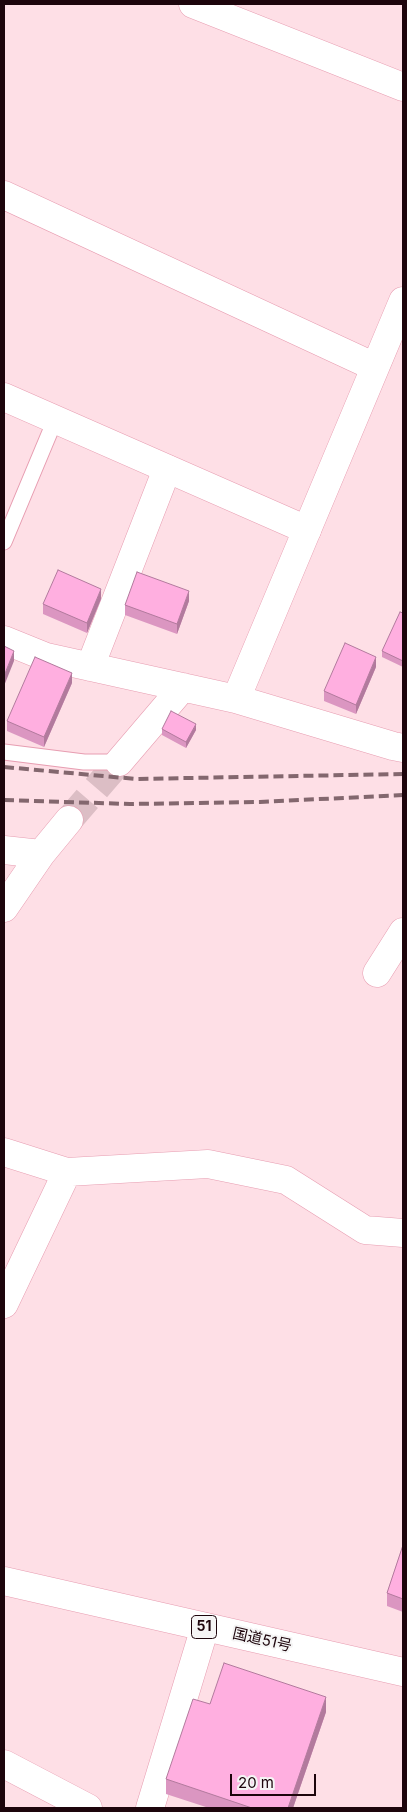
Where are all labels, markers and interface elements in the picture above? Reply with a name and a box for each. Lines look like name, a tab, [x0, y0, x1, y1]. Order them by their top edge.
road number: 51	[192, 1615, 216, 1638]
street label: 国道51号	[231, 1624, 293, 1656]
scale bar	[232, 1764, 318, 1796]
text: 20 m	[238, 1773, 274, 1792]

